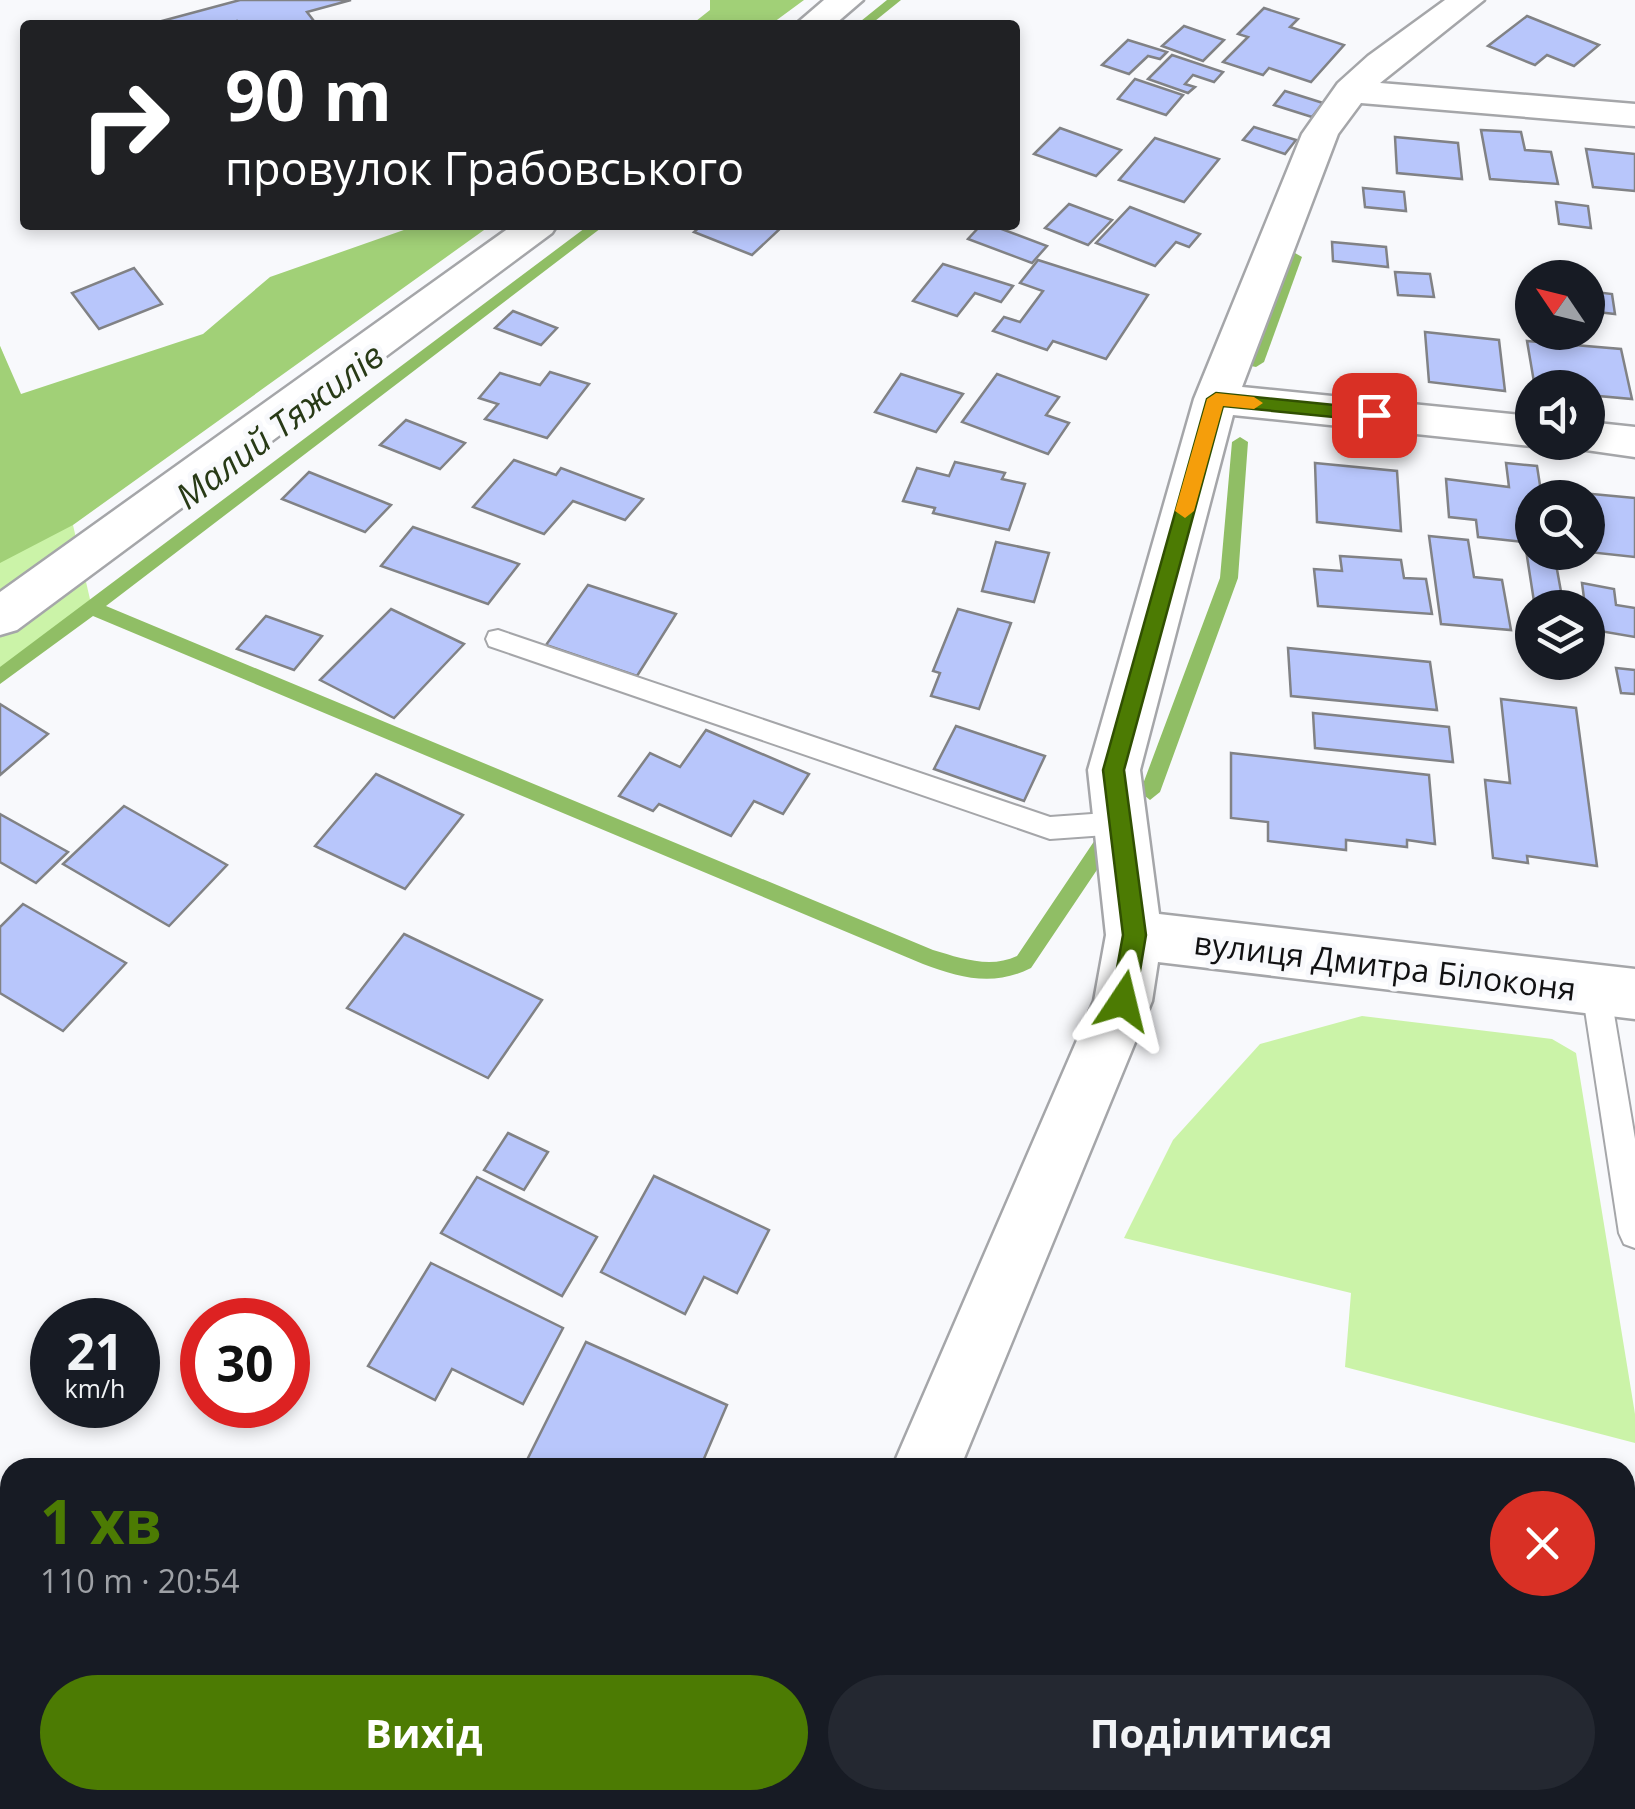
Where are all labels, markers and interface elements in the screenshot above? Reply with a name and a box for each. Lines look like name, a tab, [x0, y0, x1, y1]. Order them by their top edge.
text: 90 m	[225, 46, 392, 142]
icon: right	[60, 60, 190, 190]
text: провулок Грабовського	[225, 137, 744, 198]
north arrow	[1515, 260, 1605, 350]
map controls	[1515, 260, 1605, 680]
water label: Малий Тяжилів	[165, 331, 393, 519]
button: sound	[1515, 370, 1605, 460]
pin	[1332, 373, 1417, 458]
icon: arrive	[1347, 388, 1402, 443]
button: search	[1515, 480, 1605, 570]
button: layers	[1515, 590, 1605, 680]
street label: вулиця Дмитра Білоконя	[1192, 920, 1578, 1010]
position arrow	[1071, 949, 1175, 1053]
speed limit sign: 30	[180, 1298, 310, 1428]
text: 21	[66, 1317, 124, 1385]
text: km/h	[65, 1371, 125, 1405]
text: 1 хв	[40, 1480, 162, 1562]
button: close	[1490, 1491, 1595, 1596]
text: 110 m · 20:54	[40, 1559, 239, 1602]
button: Вихід	[40, 1675, 808, 1790]
button: Поділитися	[828, 1675, 1595, 1790]

